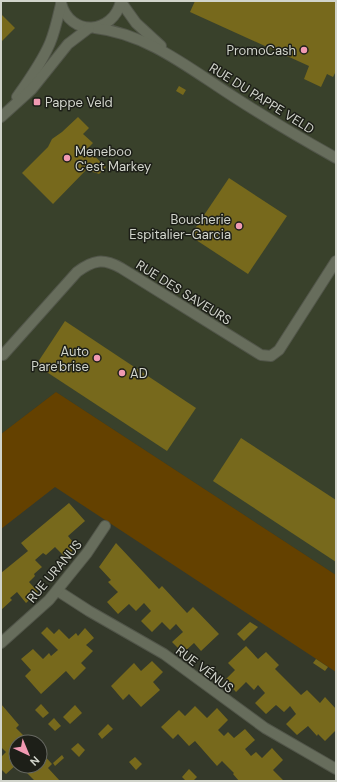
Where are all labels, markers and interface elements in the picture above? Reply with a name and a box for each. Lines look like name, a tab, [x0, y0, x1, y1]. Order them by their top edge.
place label: PromoCash	[227, 42, 296, 59]
marker: PromoCash	[299, 45, 309, 55]
street label: RUE DU PAPPE VELD	[206, 59, 317, 138]
place label: Pappe Veld	[45, 94, 113, 111]
marker: Pappe Veld	[32, 97, 42, 107]
place label: Meneboo C'est Markey	[75, 143, 151, 175]
marker: Meneboo C'est Markey	[62, 153, 72, 163]
place label: Boucherie Espitalier-Garcia	[129, 211, 231, 243]
marker: Boucherie Espitalier-Garcia	[234, 221, 244, 231]
street label: RUE DES SAVEURS	[133, 256, 234, 329]
place label: Auto Pare'brise	[31, 343, 89, 375]
marker: Auto Pare'brise	[92, 353, 102, 363]
place label: AD	[130, 365, 148, 382]
marker: AD	[117, 368, 127, 378]
street label: RUE URANUS	[23, 536, 86, 606]
street label: RUE VÉNUS	[172, 641, 238, 697]
north arrow	[8, 734, 48, 774]
text: N	[27, 753, 43, 769]

